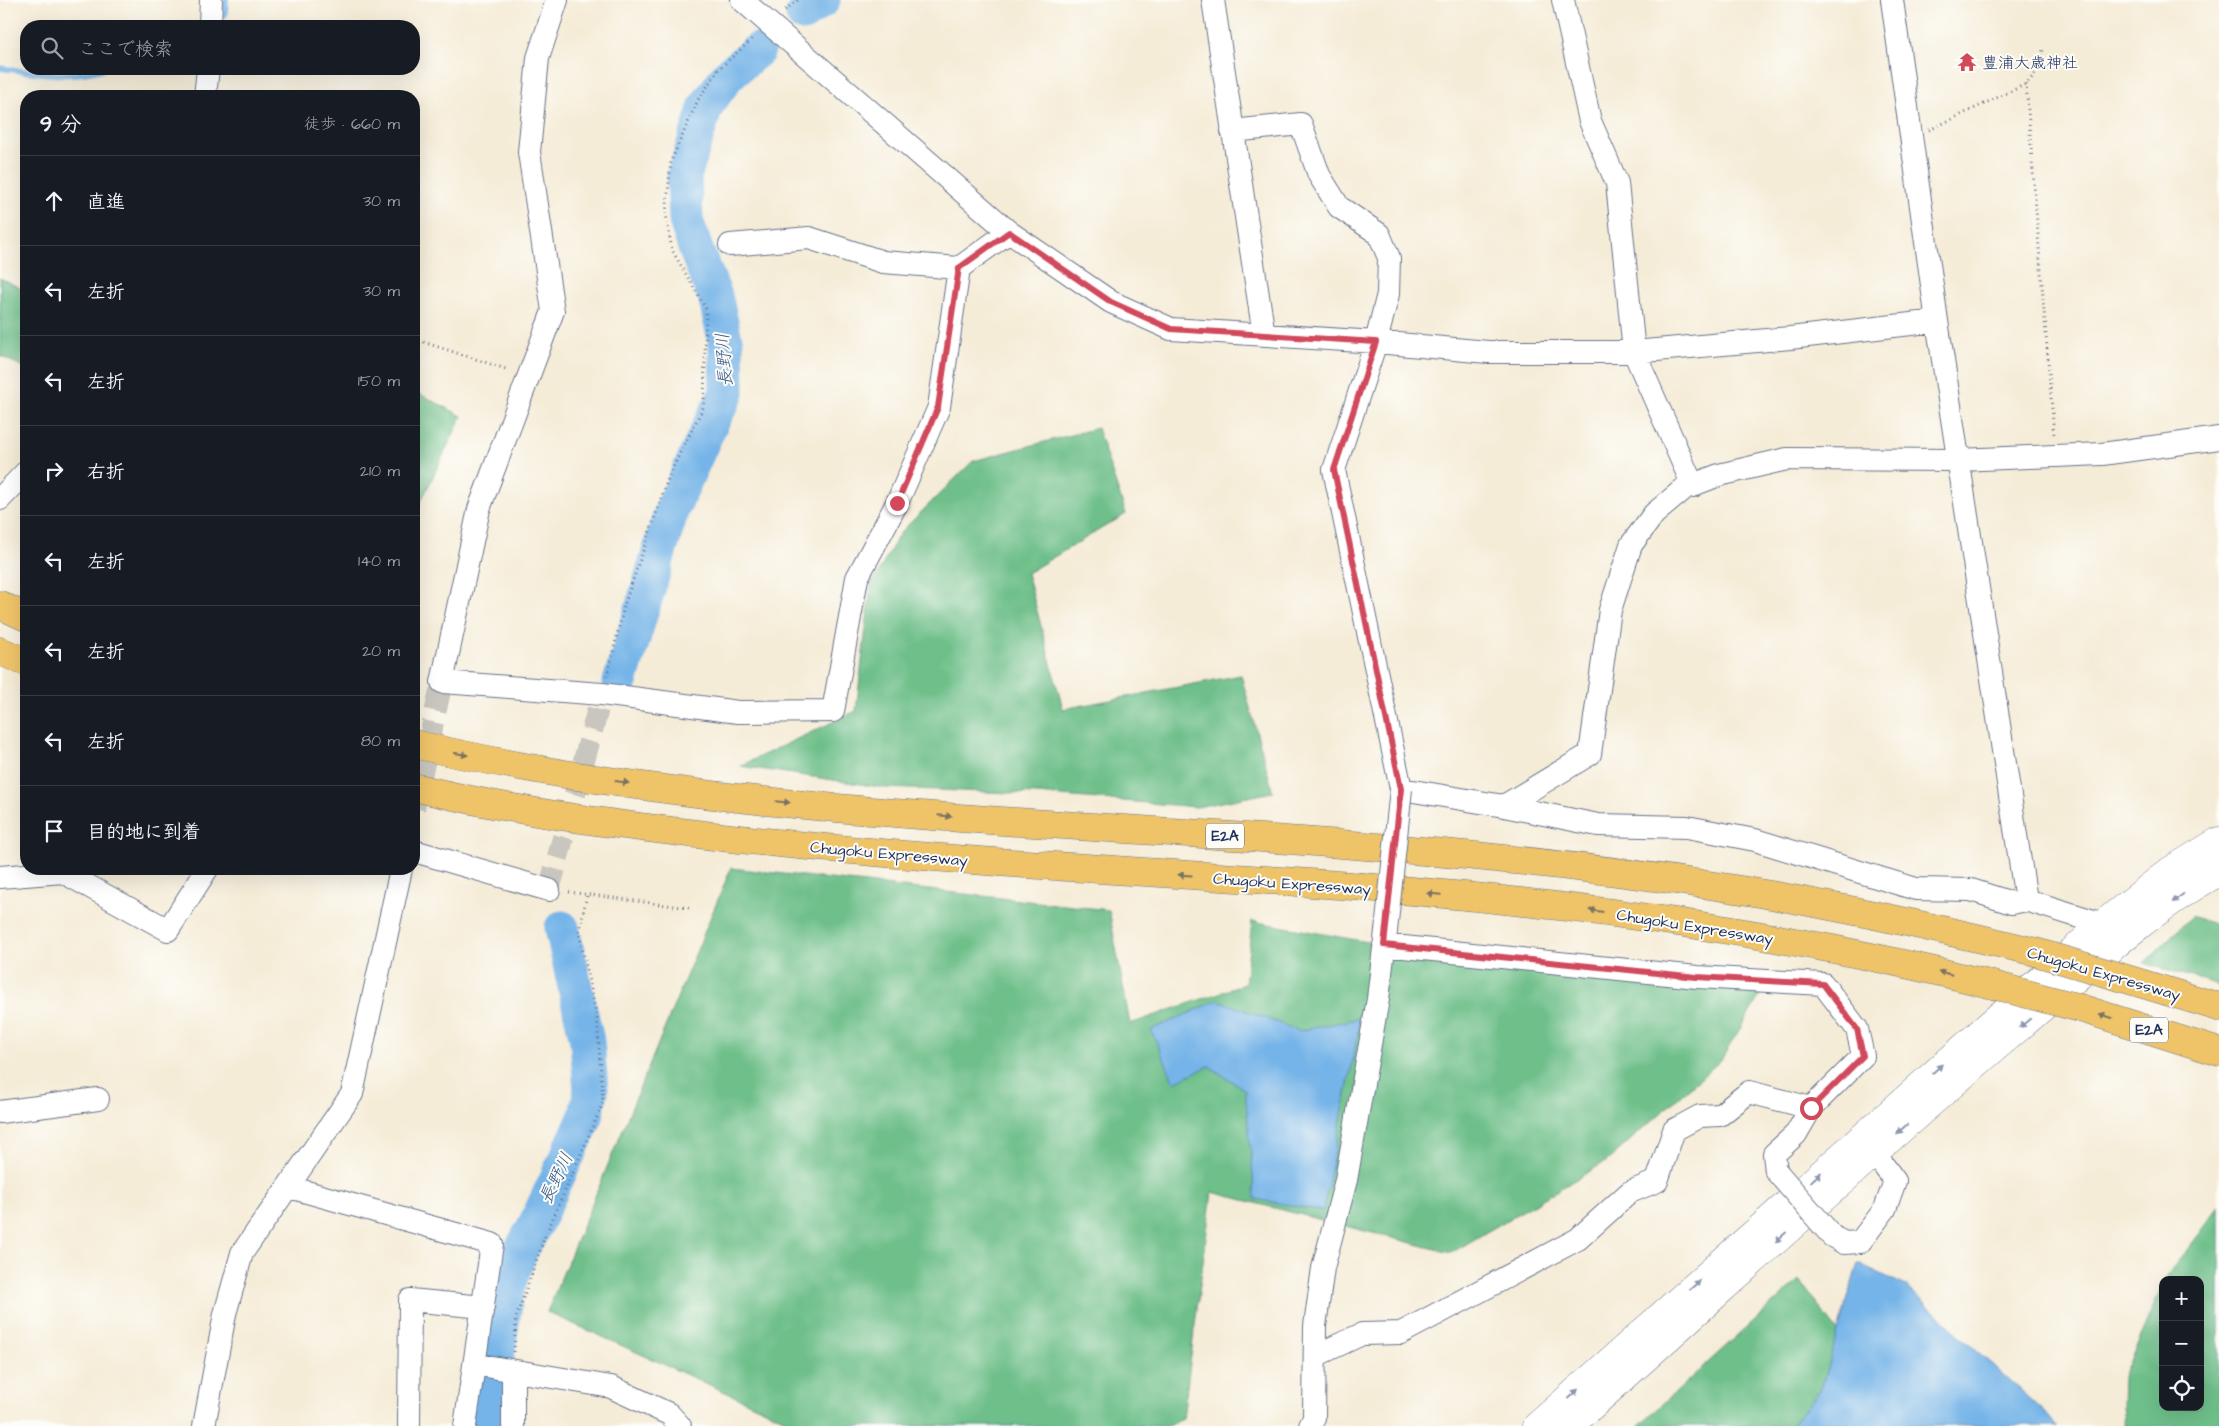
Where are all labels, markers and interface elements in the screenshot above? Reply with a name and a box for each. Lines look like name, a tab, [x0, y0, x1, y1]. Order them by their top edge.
search box	[20, 20, 420, 75]
icon: search	[38, 34, 66, 62]
text: ここで検索	[78, 36, 173, 63]
temple icon: 豊浦大歳神社	[1956, 51, 1978, 73]
place label: 豊浦大歳神社	[1982, 52, 2078, 74]
text: 9 分	[40, 110, 81, 139]
text: 徒歩 · 660 m	[304, 113, 400, 135]
icon: ahead	[40, 187, 68, 215]
text: 直進	[87, 189, 125, 216]
text: 30 m	[363, 190, 400, 212]
icon: left	[40, 277, 68, 305]
text: 左折	[87, 279, 125, 306]
text: 30 m	[363, 280, 400, 302]
water label: 長野川	[710, 332, 739, 388]
icon: left	[40, 367, 68, 395]
text: 左折	[87, 369, 125, 396]
text: 150 m	[358, 370, 400, 392]
icon: right	[40, 457, 68, 485]
text: 右折	[87, 459, 125, 486]
text: 210 m	[360, 460, 400, 482]
route end	[886, 492, 909, 515]
icon: left	[40, 547, 68, 575]
text: 左折	[87, 549, 125, 576]
text: 140 m	[358, 550, 400, 572]
icon: left	[40, 637, 68, 665]
text: 左折	[87, 639, 125, 666]
text: 20 m	[362, 640, 400, 662]
icon: left	[40, 727, 68, 755]
text: 左折	[87, 729, 125, 756]
text: 80 m	[361, 730, 400, 752]
one-way arrow	[454, 750, 470, 758]
one-way arrow	[614, 778, 630, 786]
one-way arrow	[775, 798, 791, 806]
one-way arrow	[937, 812, 953, 820]
icon: arrive	[40, 817, 68, 845]
text: 目的地に到着	[87, 819, 201, 846]
road number: E2A	[1206, 824, 1244, 848]
street label: Chugoku Expressway	[809, 836, 969, 873]
street label: Chugoku Expressway	[1212, 868, 1372, 902]
one-way arrow	[1177, 870, 1193, 878]
one-way arrow	[1426, 890, 1442, 898]
one-way arrow	[2172, 892, 2185, 903]
street label: Chugoku Expressway	[1615, 904, 1775, 951]
one-way arrow	[1588, 906, 1604, 914]
street label: Chugoku Expressway	[2024, 942, 2183, 1007]
one-way arrow	[1938, 969, 1953, 977]
one-way arrow	[2098, 1012, 2113, 1019]
one-way arrow	[2019, 1017, 2032, 1028]
road number: E2A	[2130, 1018, 2168, 1042]
one-way arrow	[1931, 1063, 1943, 1075]
route start	[1800, 1097, 1823, 1120]
one-way arrow	[1897, 1123, 1909, 1135]
water label: 長野川	[533, 1148, 580, 1208]
one-way arrow	[1809, 1172, 1822, 1183]
one-way arrow	[1775, 1231, 1787, 1242]
map controls	[2159, 1276, 2204, 1411]
button: +	[2159, 1276, 2204, 1321]
one-way arrow	[1688, 1280, 1701, 1291]
button: −	[2159, 1321, 2204, 1366]
button: locate	[2159, 1366, 2204, 1411]
one-way arrow	[1567, 1388, 1580, 1399]

